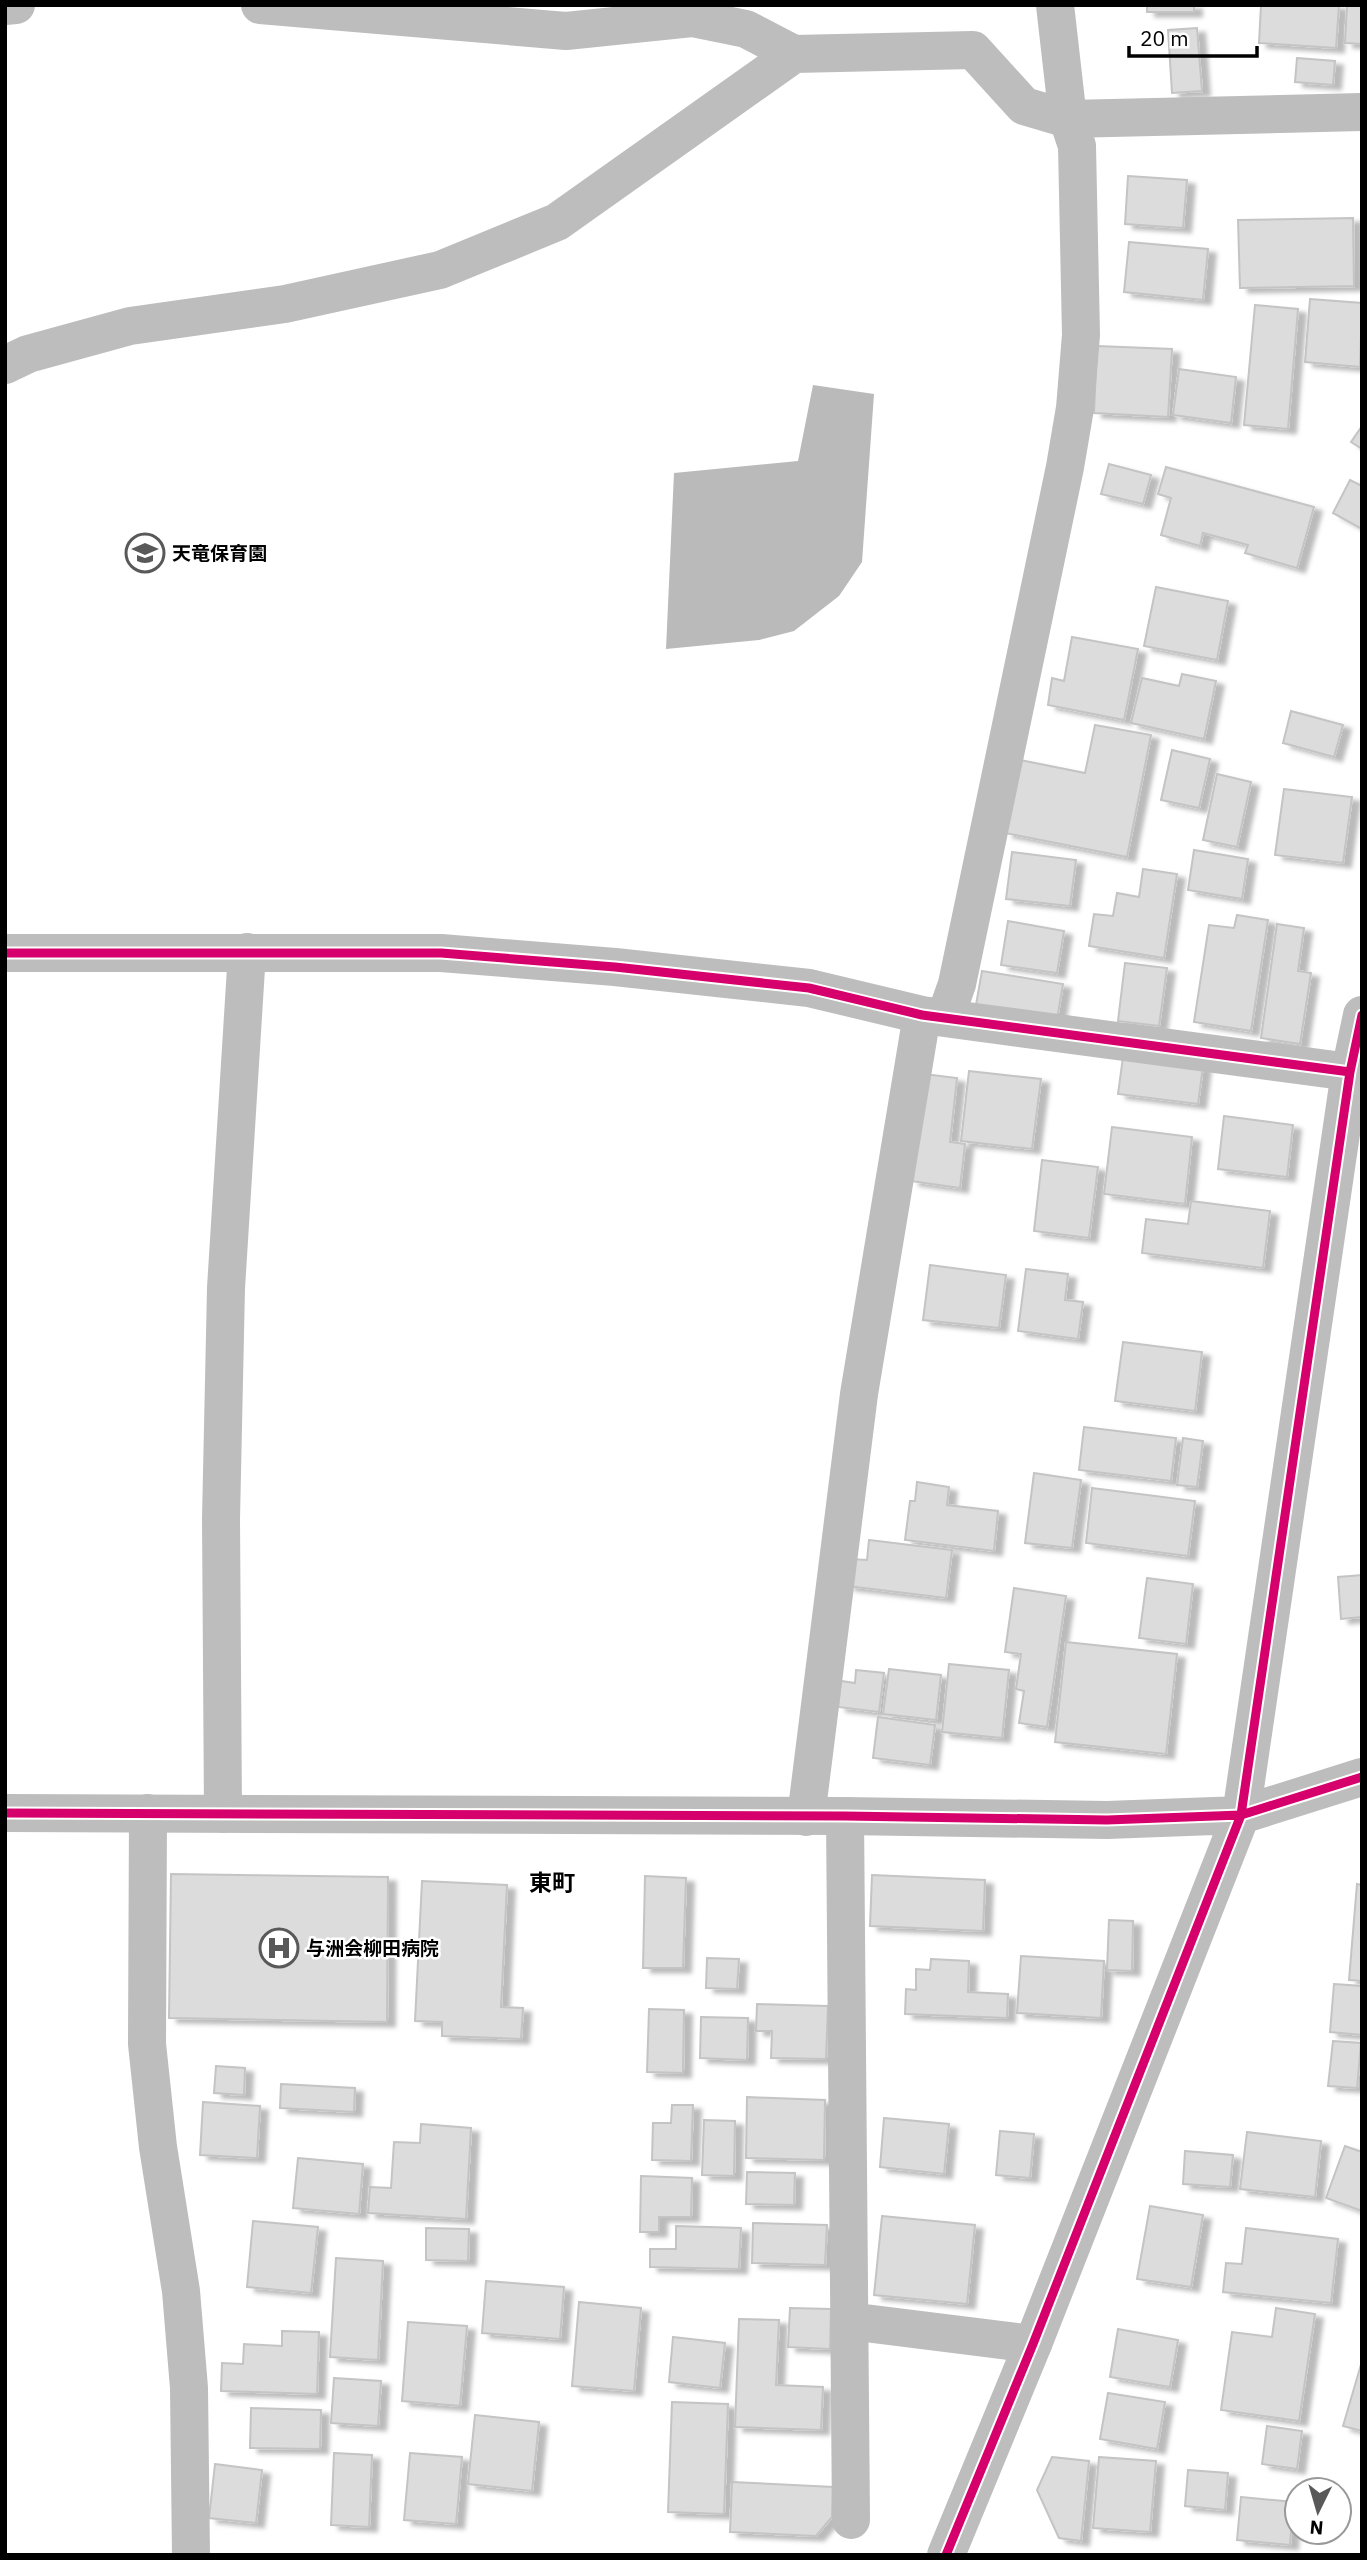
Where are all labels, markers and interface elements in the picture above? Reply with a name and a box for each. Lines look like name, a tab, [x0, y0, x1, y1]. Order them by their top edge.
scale bar	[1129, 14, 1257, 58]
text: 20 m	[1140, 24, 1189, 52]
school or university icon: 天竜保育園	[124, 532, 166, 574]
place label: 天竜保育園	[172, 541, 267, 565]
district label: 東町	[529, 1867, 575, 1897]
hospital icon: 与洲会柳田病院	[258, 1927, 300, 1969]
place label: 与洲会柳田病院	[306, 1936, 439, 1960]
north arrow	[1283, 2476, 1353, 2546]
text: N	[1309, 2515, 1324, 2540]

